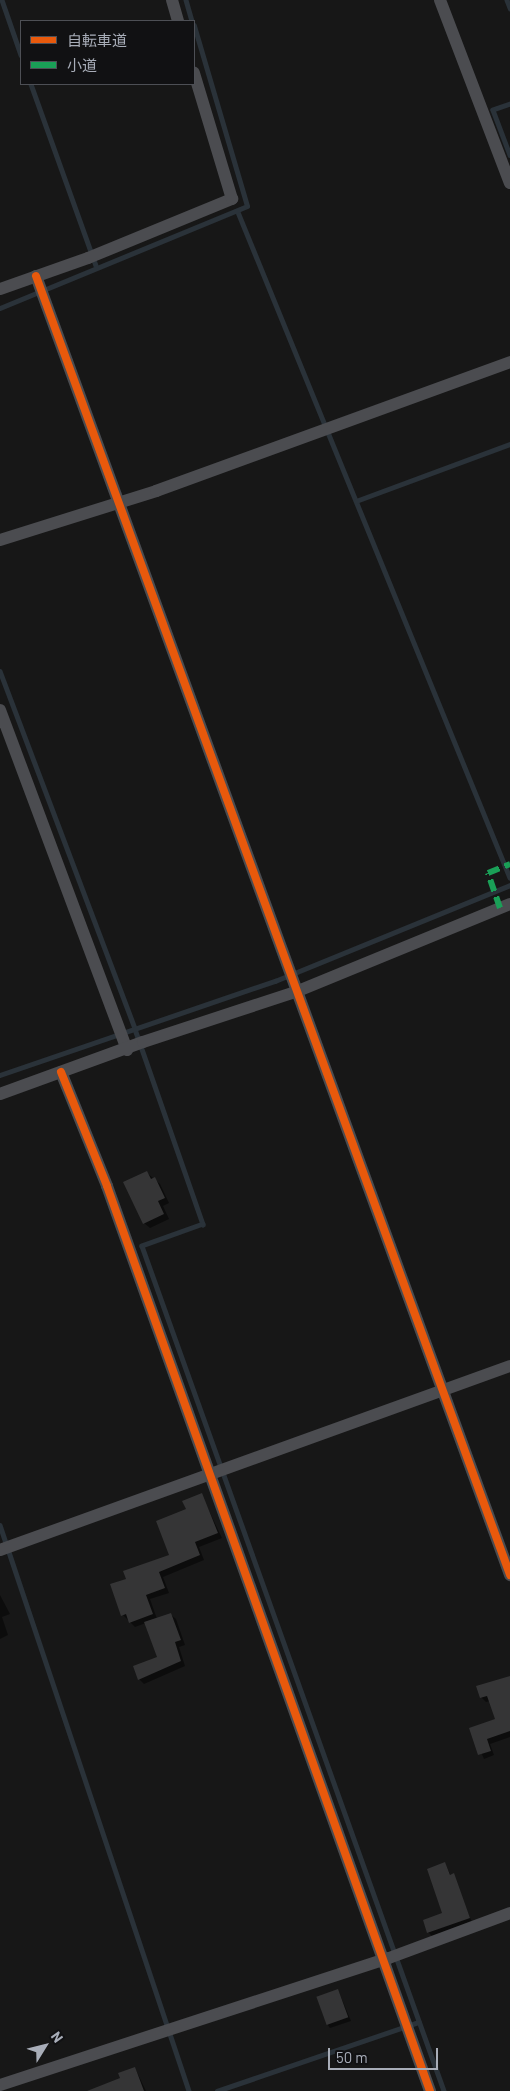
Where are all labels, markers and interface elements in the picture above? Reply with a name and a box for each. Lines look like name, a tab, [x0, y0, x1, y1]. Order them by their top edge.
legend	[20, 20, 195, 85]
text: 自転車道	[67, 31, 127, 49]
text: 小道	[67, 56, 97, 74]
north arrow	[20, 2021, 70, 2071]
text: N	[48, 2028, 67, 2046]
scale bar	[330, 2038, 440, 2070]
text: 50 m	[336, 2048, 368, 2066]

